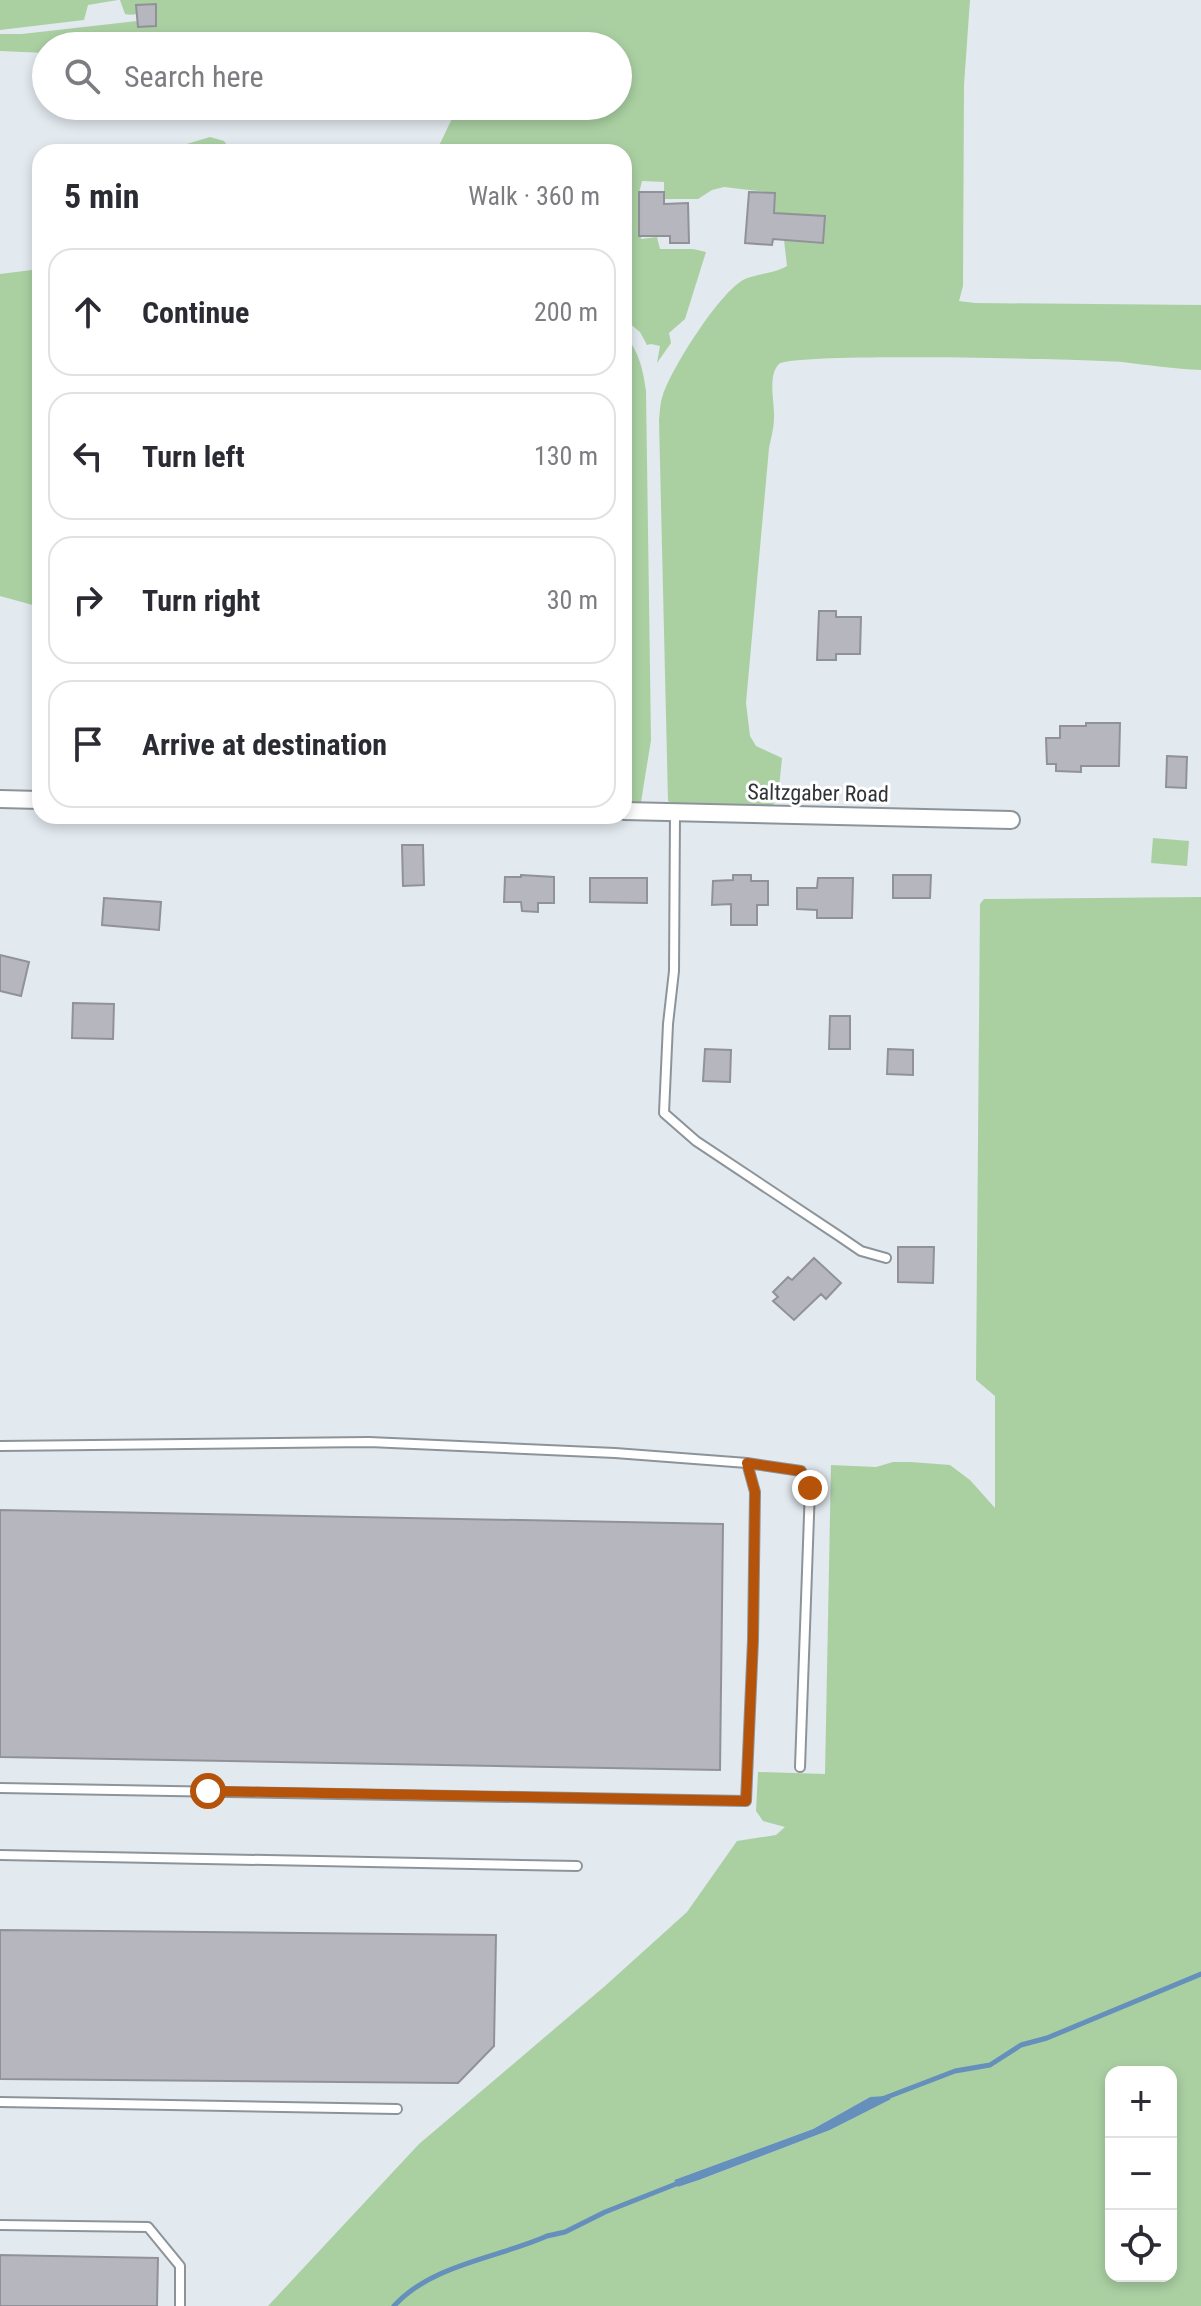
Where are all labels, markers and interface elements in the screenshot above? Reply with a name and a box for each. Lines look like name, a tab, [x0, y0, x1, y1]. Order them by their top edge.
search box	[32, 32, 632, 120]
icon: search	[60, 54, 104, 98]
text: Search here	[124, 59, 264, 94]
text: 5 min	[64, 176, 140, 216]
text: Walk · 360 m	[468, 181, 600, 211]
icon: ahead	[66, 290, 110, 334]
text: Continue	[142, 295, 249, 330]
text: 200 m	[534, 297, 598, 327]
icon: left	[66, 434, 110, 478]
text: Turn left	[142, 439, 245, 474]
text: 130 m	[534, 441, 598, 471]
icon: right	[66, 578, 110, 622]
text: Turn right	[142, 583, 260, 618]
text: 30 m	[547, 585, 598, 615]
icon: arrive	[66, 722, 110, 766]
text: Arrive at destination	[142, 727, 387, 762]
street label: Saltzgaber Road	[747, 779, 889, 807]
route end	[792, 1470, 828, 1506]
route start	[190, 1773, 226, 1809]
map controls	[1105, 2066, 1177, 2282]
button: +	[1105, 2066, 1177, 2138]
button: −	[1105, 2138, 1177, 2210]
button: locate	[1105, 2210, 1177, 2282]

